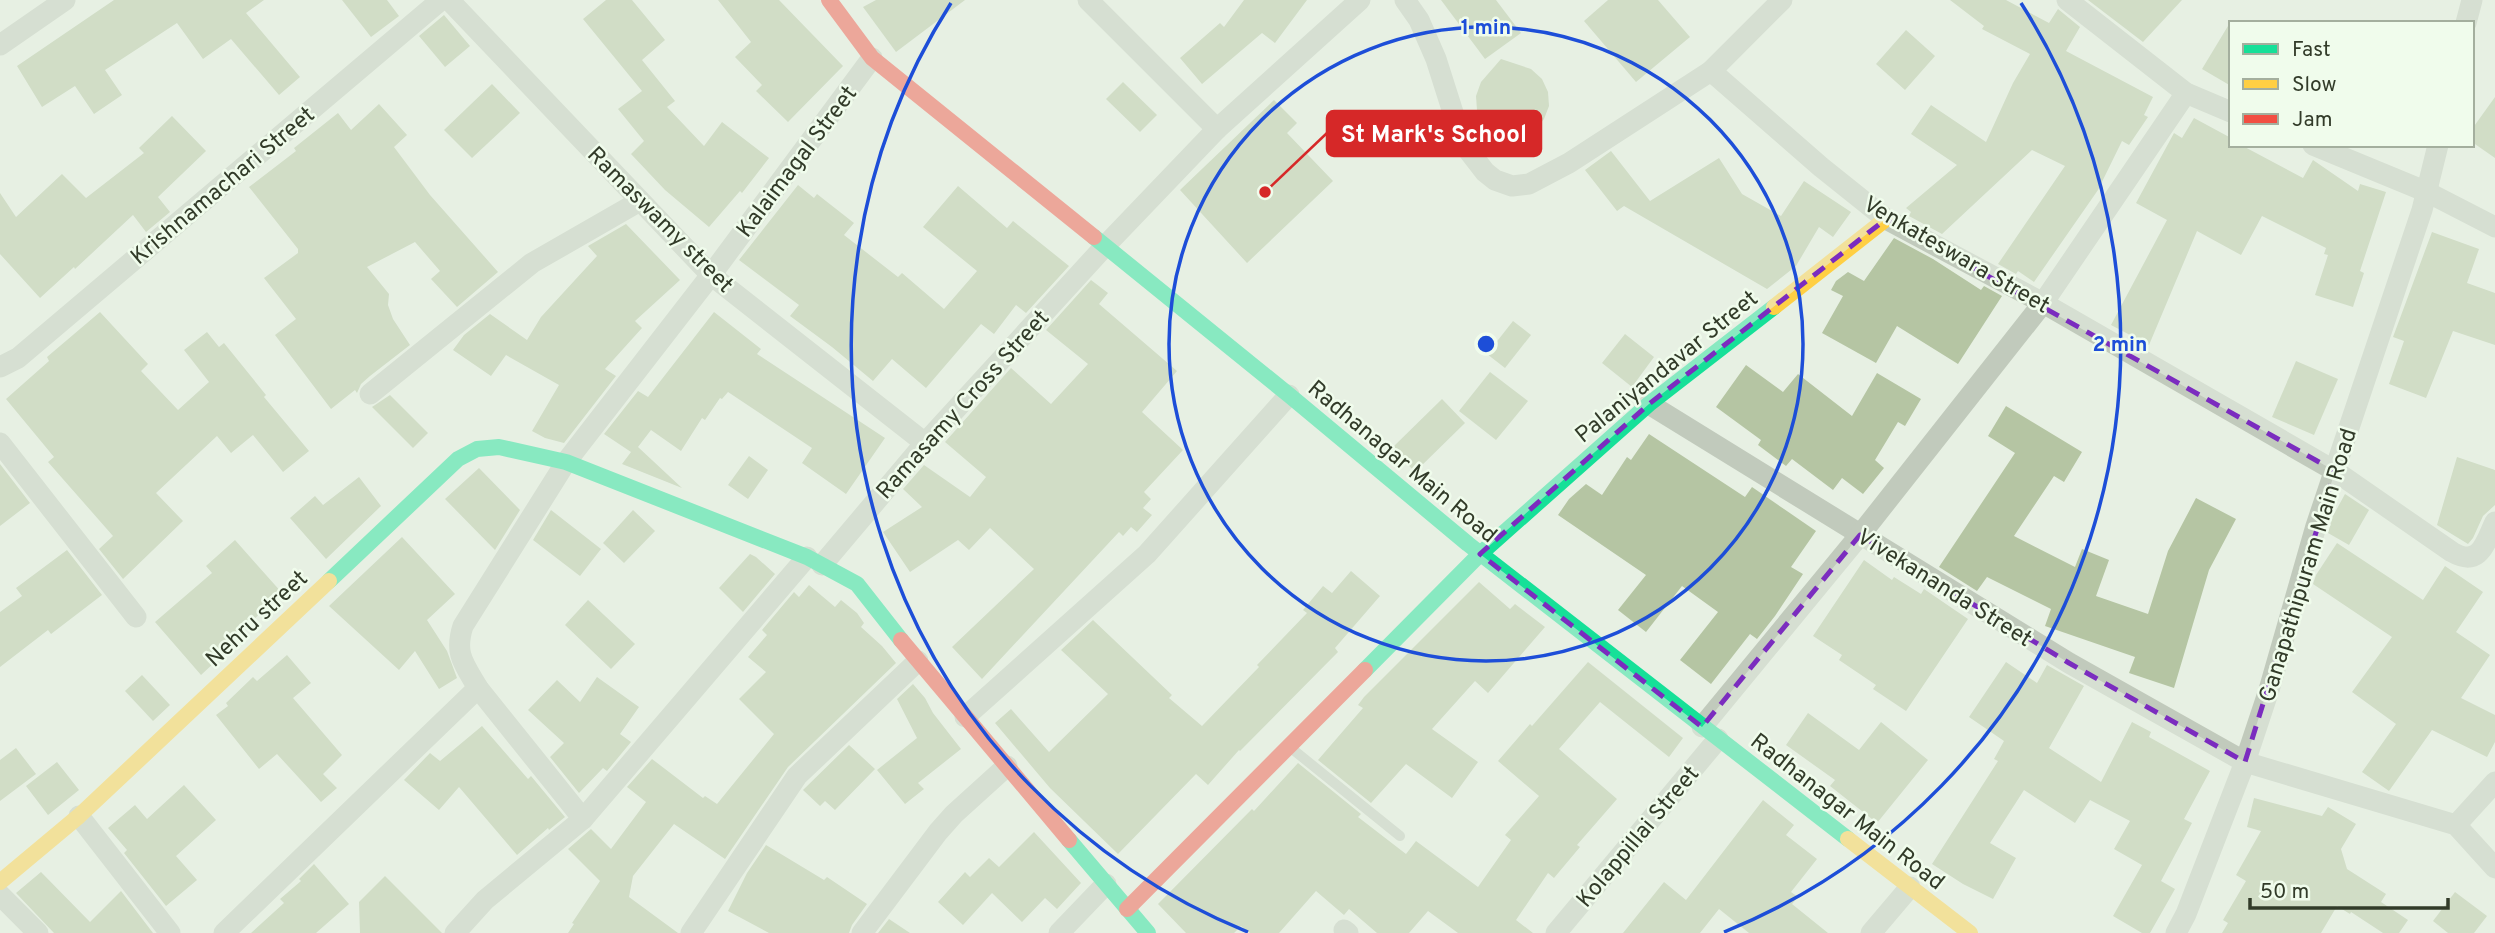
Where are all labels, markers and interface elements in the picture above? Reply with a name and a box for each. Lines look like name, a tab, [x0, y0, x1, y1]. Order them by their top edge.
text: 1 min	[1461, 15, 1511, 42]
legend	[2229, 21, 2474, 147]
text: Fast	[2292, 37, 2331, 64]
text: Slow	[2292, 72, 2337, 99]
street label: Kalaimagal Street	[731, 81, 865, 244]
street label: Krishnamachari Street	[126, 101, 322, 273]
text: Jam	[2292, 107, 2333, 134]
callout: St Mark's School	[1327, 111, 1541, 156]
text: St Mark's School	[1341, 121, 1527, 151]
street label: Ramaswamy street	[580, 141, 739, 300]
street label: Venkateswara Street	[1857, 191, 2054, 321]
street label: Palaniyandavar Street	[1570, 285, 1765, 451]
street label: Ramasamy Cross Street	[871, 305, 1057, 507]
centre of rings	[1474, 332, 1498, 356]
text: 2 min	[2093, 332, 2147, 359]
street label: Radhanagar Main Road	[1301, 375, 1502, 551]
street label: Ganapathipuram Main Road	[2254, 425, 2365, 706]
street label: Vivekananda Street	[1851, 523, 2037, 655]
street label: Nehru street	[201, 565, 315, 675]
street label: Radhanagar Main Road	[1744, 728, 1949, 898]
street label: Kolappillai Street	[1571, 761, 1707, 914]
scale bar	[2250, 866, 2448, 910]
text: 50 m	[2260, 879, 2309, 906]

